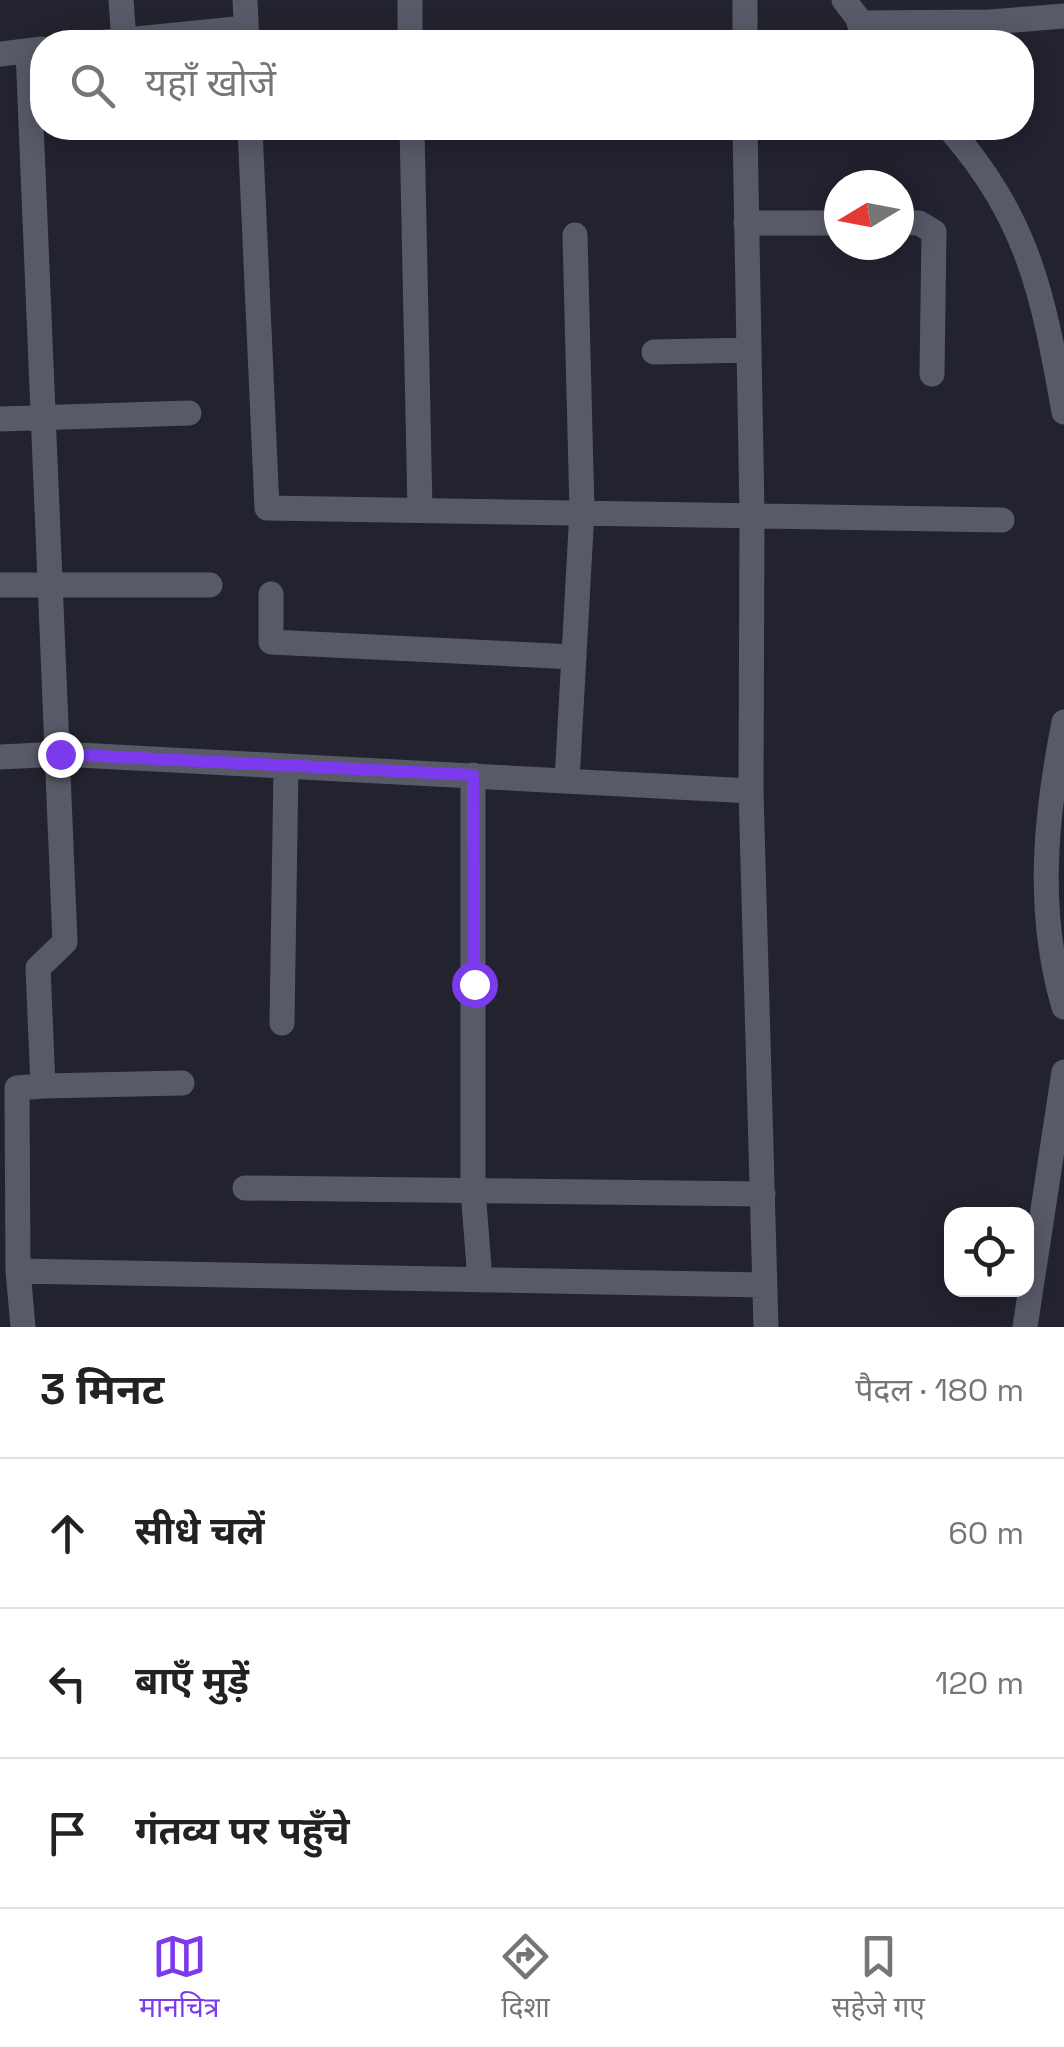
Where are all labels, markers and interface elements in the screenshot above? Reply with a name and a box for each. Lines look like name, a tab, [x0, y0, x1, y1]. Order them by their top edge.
search box	[30, 30, 1034, 140]
icon: search	[65, 58, 120, 113]
text: यहाँ खोजें	[145, 59, 276, 107]
north arrow	[824, 170, 914, 260]
route end	[38, 732, 84, 778]
route start	[452, 962, 498, 1008]
map controls	[944, 1207, 1034, 1297]
button: locate	[944, 1207, 1034, 1297]
text: 3 मिनट	[40, 1363, 164, 1416]
text: पैदल · 180 m	[855, 1370, 1024, 1410]
icon: ahead	[40, 1506, 95, 1561]
text: सीधे चलें	[135, 1507, 264, 1555]
text: 60 m	[948, 1513, 1024, 1553]
icon: left	[40, 1656, 95, 1711]
text: बाएँ मुड़ें	[135, 1657, 249, 1705]
text: 120 m	[935, 1663, 1024, 1703]
icon: arrive	[40, 1806, 95, 1861]
text: गंतव्य पर पहुँचे	[135, 1807, 350, 1855]
tab: मानचित्र	[139, 1929, 219, 2028]
tab: दिशा	[498, 1929, 553, 2028]
tab: सहेजे गए	[832, 1929, 925, 2028]

